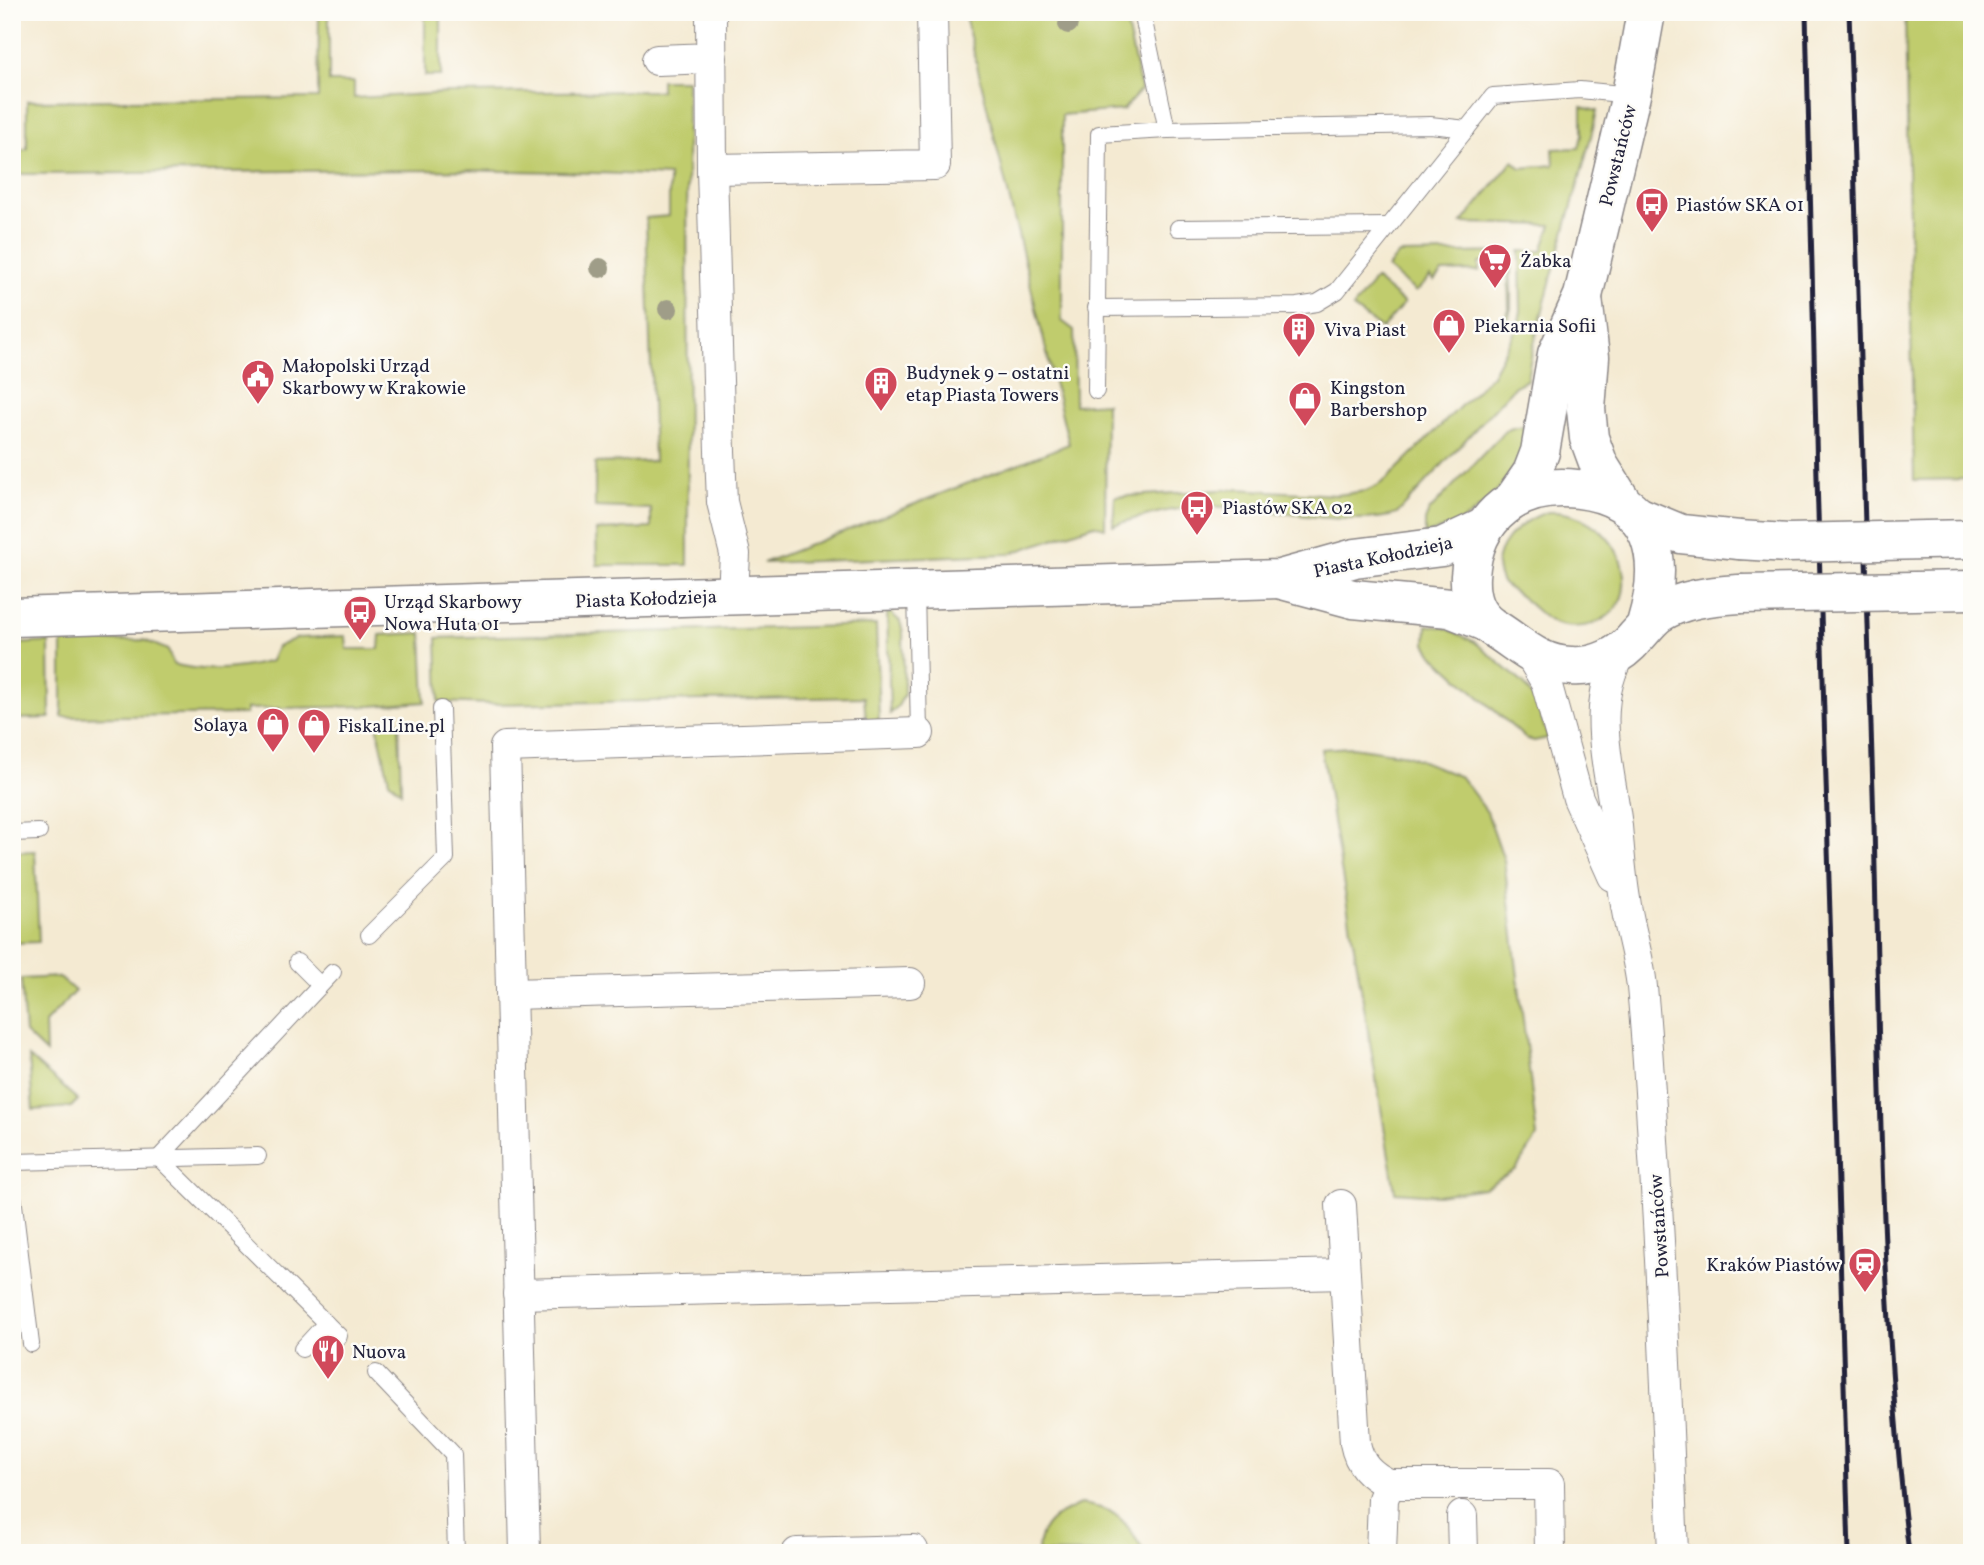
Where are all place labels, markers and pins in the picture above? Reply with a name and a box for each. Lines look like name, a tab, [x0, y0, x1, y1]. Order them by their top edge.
bus stop icon: Piastów SKA 01	[1633, 185, 1671, 234]
place label: Piastów SKA 01	[1676, 193, 1804, 219]
supermarket icon: Żabka	[1476, 241, 1514, 290]
place label: Żabka	[1520, 249, 1571, 275]
shop icon: Piekarnia Sofii	[1430, 306, 1468, 355]
building icon: Viva Piast	[1280, 310, 1318, 359]
place label: Piekarnia Sofii	[1474, 314, 1596, 340]
place label: Viva Piast	[1324, 318, 1406, 344]
place label: Małopolski Urząd Skarbowy w Krakowie	[282, 354, 466, 402]
public building icon: Małopolski Urząd Skarbowy w Krakowie	[239, 357, 277, 406]
place label: Budynek 9 – ostatni etap Piasta Towers	[906, 361, 1070, 409]
building icon: Budynek 9 – ostatni etap Piasta Towers	[862, 364, 900, 413]
place label: Kingston Barbershop	[1330, 376, 1427, 424]
shop icon: Kingston Barbershop	[1286, 379, 1324, 428]
bus stop icon: Piastów SKA 02	[1178, 488, 1216, 537]
place label: Piastów SKA 02	[1222, 496, 1353, 522]
place label: Urząd Skarbowy Nowa Huta 01	[384, 590, 522, 638]
bus stop icon: Urząd Skarbowy Nowa Huta 01	[341, 593, 379, 642]
shop icon: Solaya	[254, 705, 292, 754]
shop icon: FiskalLine.pl	[295, 706, 333, 755]
place label: Solaya	[193, 713, 248, 739]
place label: FiskalLine.pl	[338, 714, 445, 740]
station icon: Kraków Piastów	[1846, 1245, 1884, 1294]
place label: Kraków Piastów	[1706, 1253, 1840, 1279]
restaurant icon: Nuova	[309, 1332, 347, 1381]
place label: Nuova	[352, 1340, 406, 1366]

